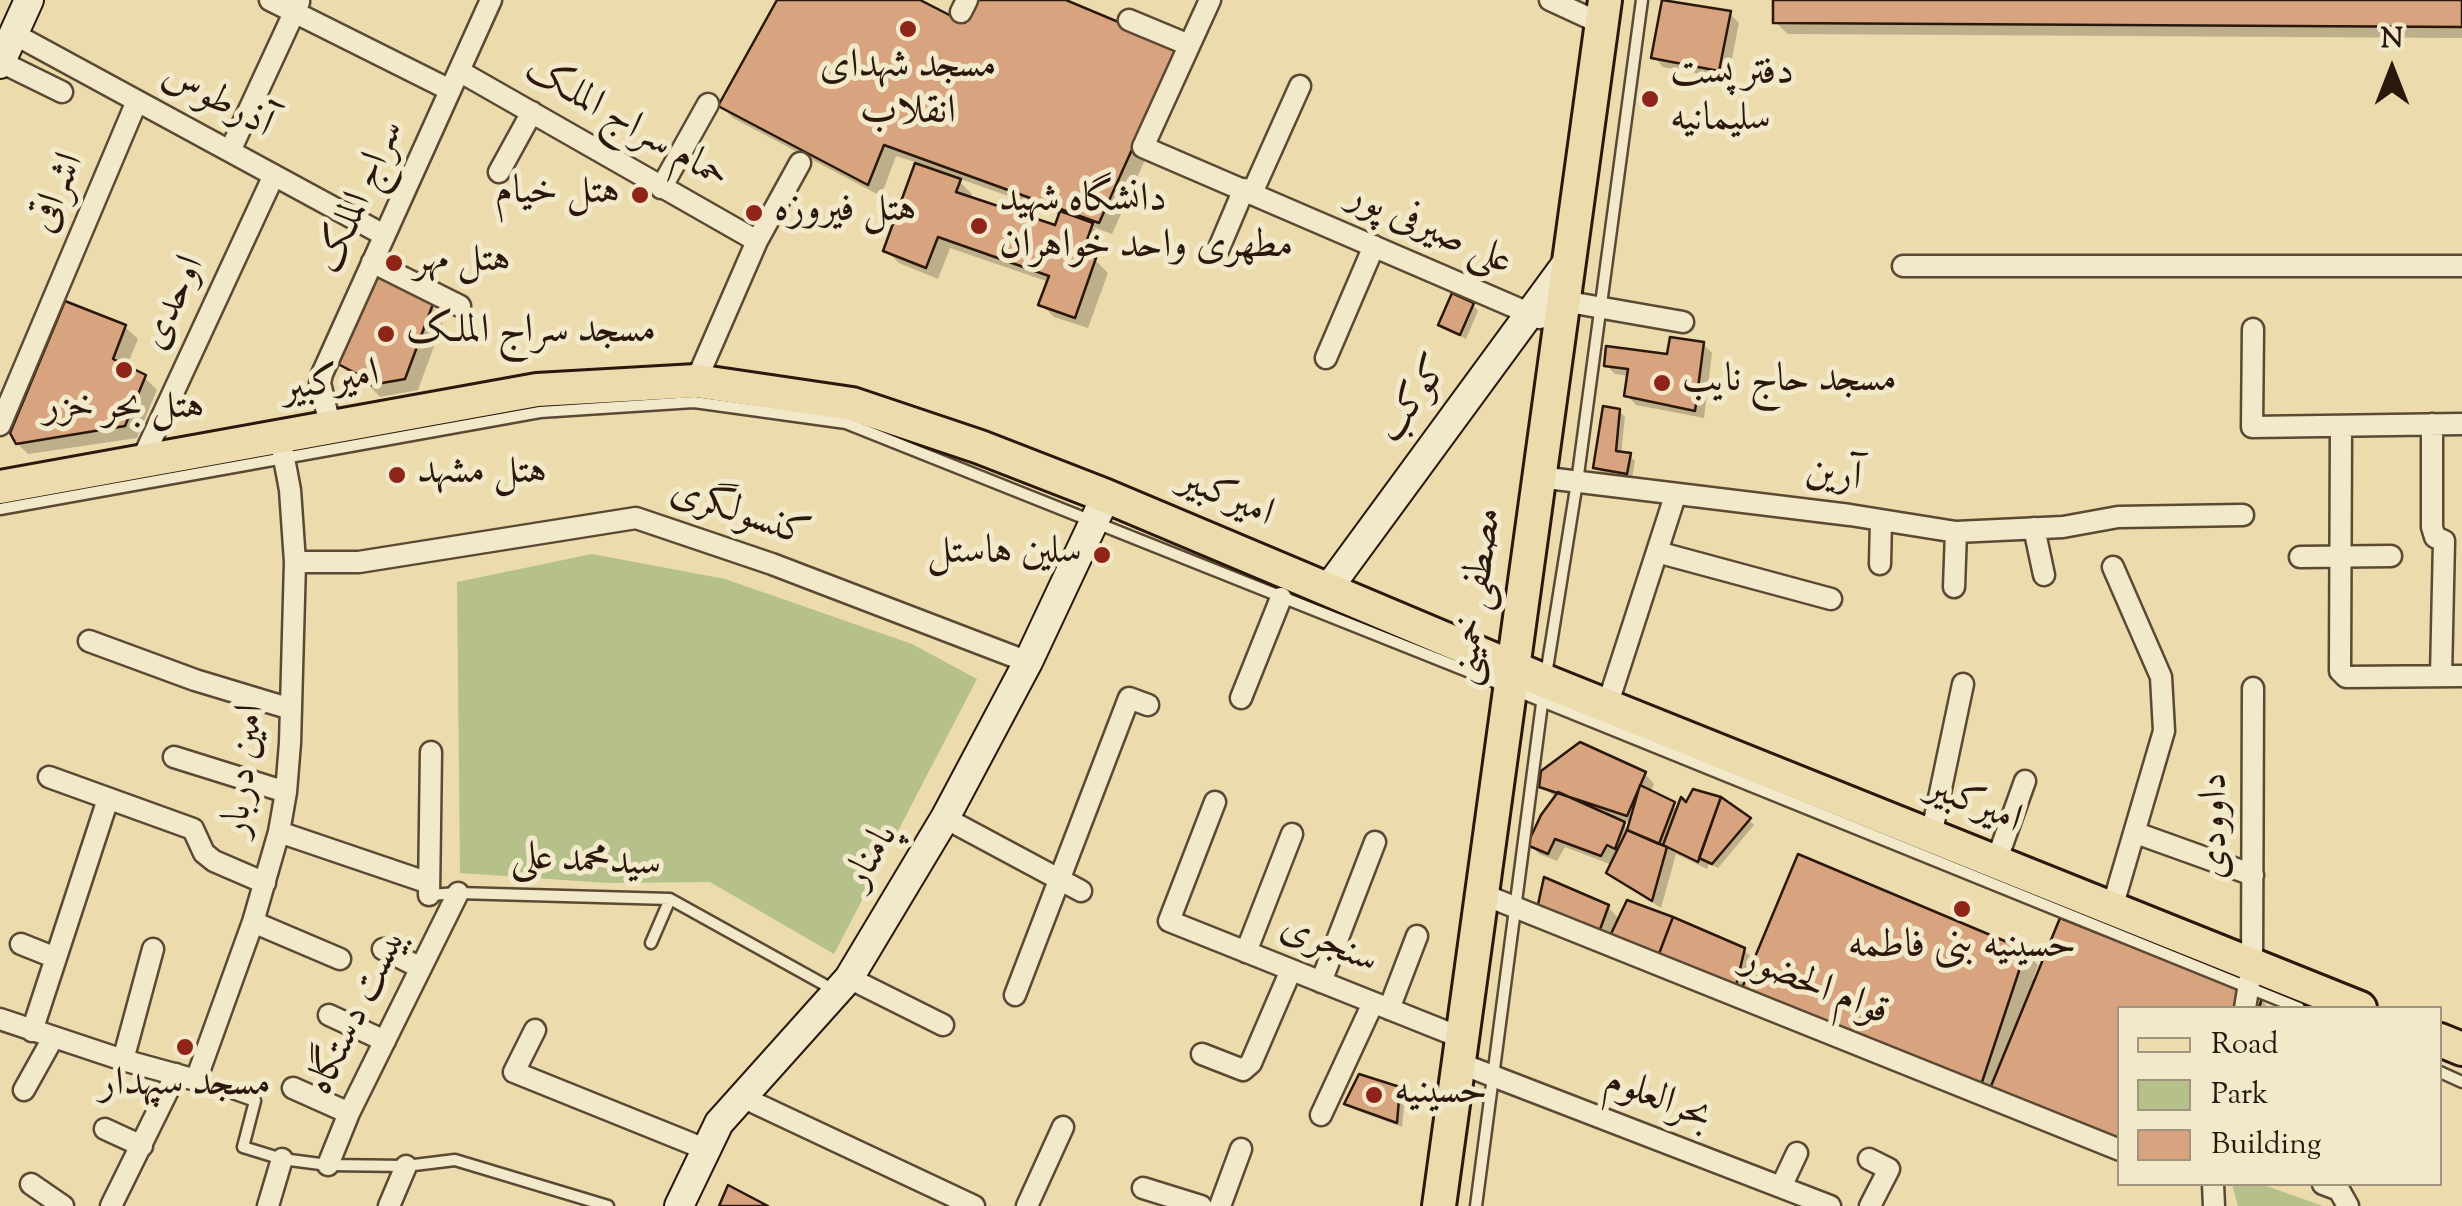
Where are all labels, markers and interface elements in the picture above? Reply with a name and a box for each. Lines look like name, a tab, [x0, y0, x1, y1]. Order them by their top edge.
marker: مسجد شهدای انقلاب	[897, 18, 919, 40]
north arrow	[2342, 20, 2442, 120]
text: N	[2381, 20, 2403, 60]
place label: مسجد شهدای انقلاب	[819, 45, 997, 139]
street label: حمام سراج الملک	[514, 48, 736, 204]
place label: دفتر پست سلیمانیه	[1670, 52, 1794, 146]
street label: آذرطوس	[152, 54, 280, 152]
marker: دفتر پست سلیمانیه	[1639, 88, 1661, 110]
street label: سراج الملک	[308, 114, 418, 282]
street label: اشراقی	[22, 147, 98, 241]
place label: هتل خیام	[495, 171, 620, 219]
street label: علی صیرفی پور	[1339, 174, 1519, 290]
place label: دانشگاه شهید مطهری واحد خواهران	[999, 179, 1293, 273]
marker: هتل خیام	[629, 184, 651, 206]
place label: هتل فیروزه	[774, 189, 917, 237]
marker: هتل فیروزه	[743, 202, 765, 224]
marker: دانشگاه شهید مطهری واحد خواهران	[968, 215, 990, 237]
place label: هتل مهر	[414, 239, 511, 287]
street label: اوحدی	[133, 249, 219, 359]
marker: هتل مهر	[383, 252, 405, 274]
place label: مسجد سراج الملک	[406, 310, 656, 358]
marker: مسجد سراج الملک	[375, 323, 397, 345]
street label: کوکب	[1368, 348, 1464, 454]
street label: امیرکبیر	[278, 353, 384, 417]
marker: هتل بحر خزر	[113, 359, 135, 381]
place label: مسجد حاج نایب	[1682, 359, 1897, 407]
marker: مسجد حاج نایب	[1651, 372, 1673, 394]
place label: هتل بحر خزر	[43, 386, 205, 434]
street label: آرین	[1802, 450, 1864, 506]
place label: هتل مشهد	[417, 451, 547, 499]
street label: امیرکبیر	[1170, 459, 1280, 541]
marker: هتل مشهد	[386, 464, 408, 486]
street label: کنسولگری	[663, 470, 815, 562]
street label: مصطفی خمینی	[1444, 505, 1516, 689]
place label: سلین هاستل	[927, 531, 1082, 579]
marker: سلین هاستل	[1091, 544, 1113, 566]
street label: امین دربار	[215, 702, 279, 840]
street label: امیرکبیر	[1918, 766, 2028, 848]
street label: داوودی	[2194, 772, 2242, 880]
street label: پامنار	[836, 817, 912, 899]
street label: سیدمحمد علی	[510, 836, 662, 892]
marker: حسینیه بنی فاطمه	[1951, 898, 1973, 920]
street label: سنجری	[1272, 906, 1384, 988]
street label: بیست دستگاه	[299, 922, 421, 1104]
place label: حسینیه بنی فاطمه	[1848, 925, 2076, 973]
street label: قوام الحضور	[1734, 938, 1894, 1040]
legend	[2117, 1006, 2442, 1186]
text: Road	[2211, 1024, 2278, 1067]
marker: مسجد سپهدار	[174, 1036, 196, 1058]
street label: بحرالعلوم	[1597, 1060, 1717, 1144]
place label: مسجد سپهدار	[99, 1063, 271, 1111]
place label: حسینیه	[1394, 1071, 1487, 1119]
text: Park	[2211, 1074, 2268, 1117]
marker: حسینیه	[1363, 1084, 1385, 1106]
text: Building	[2211, 1124, 2321, 1167]

